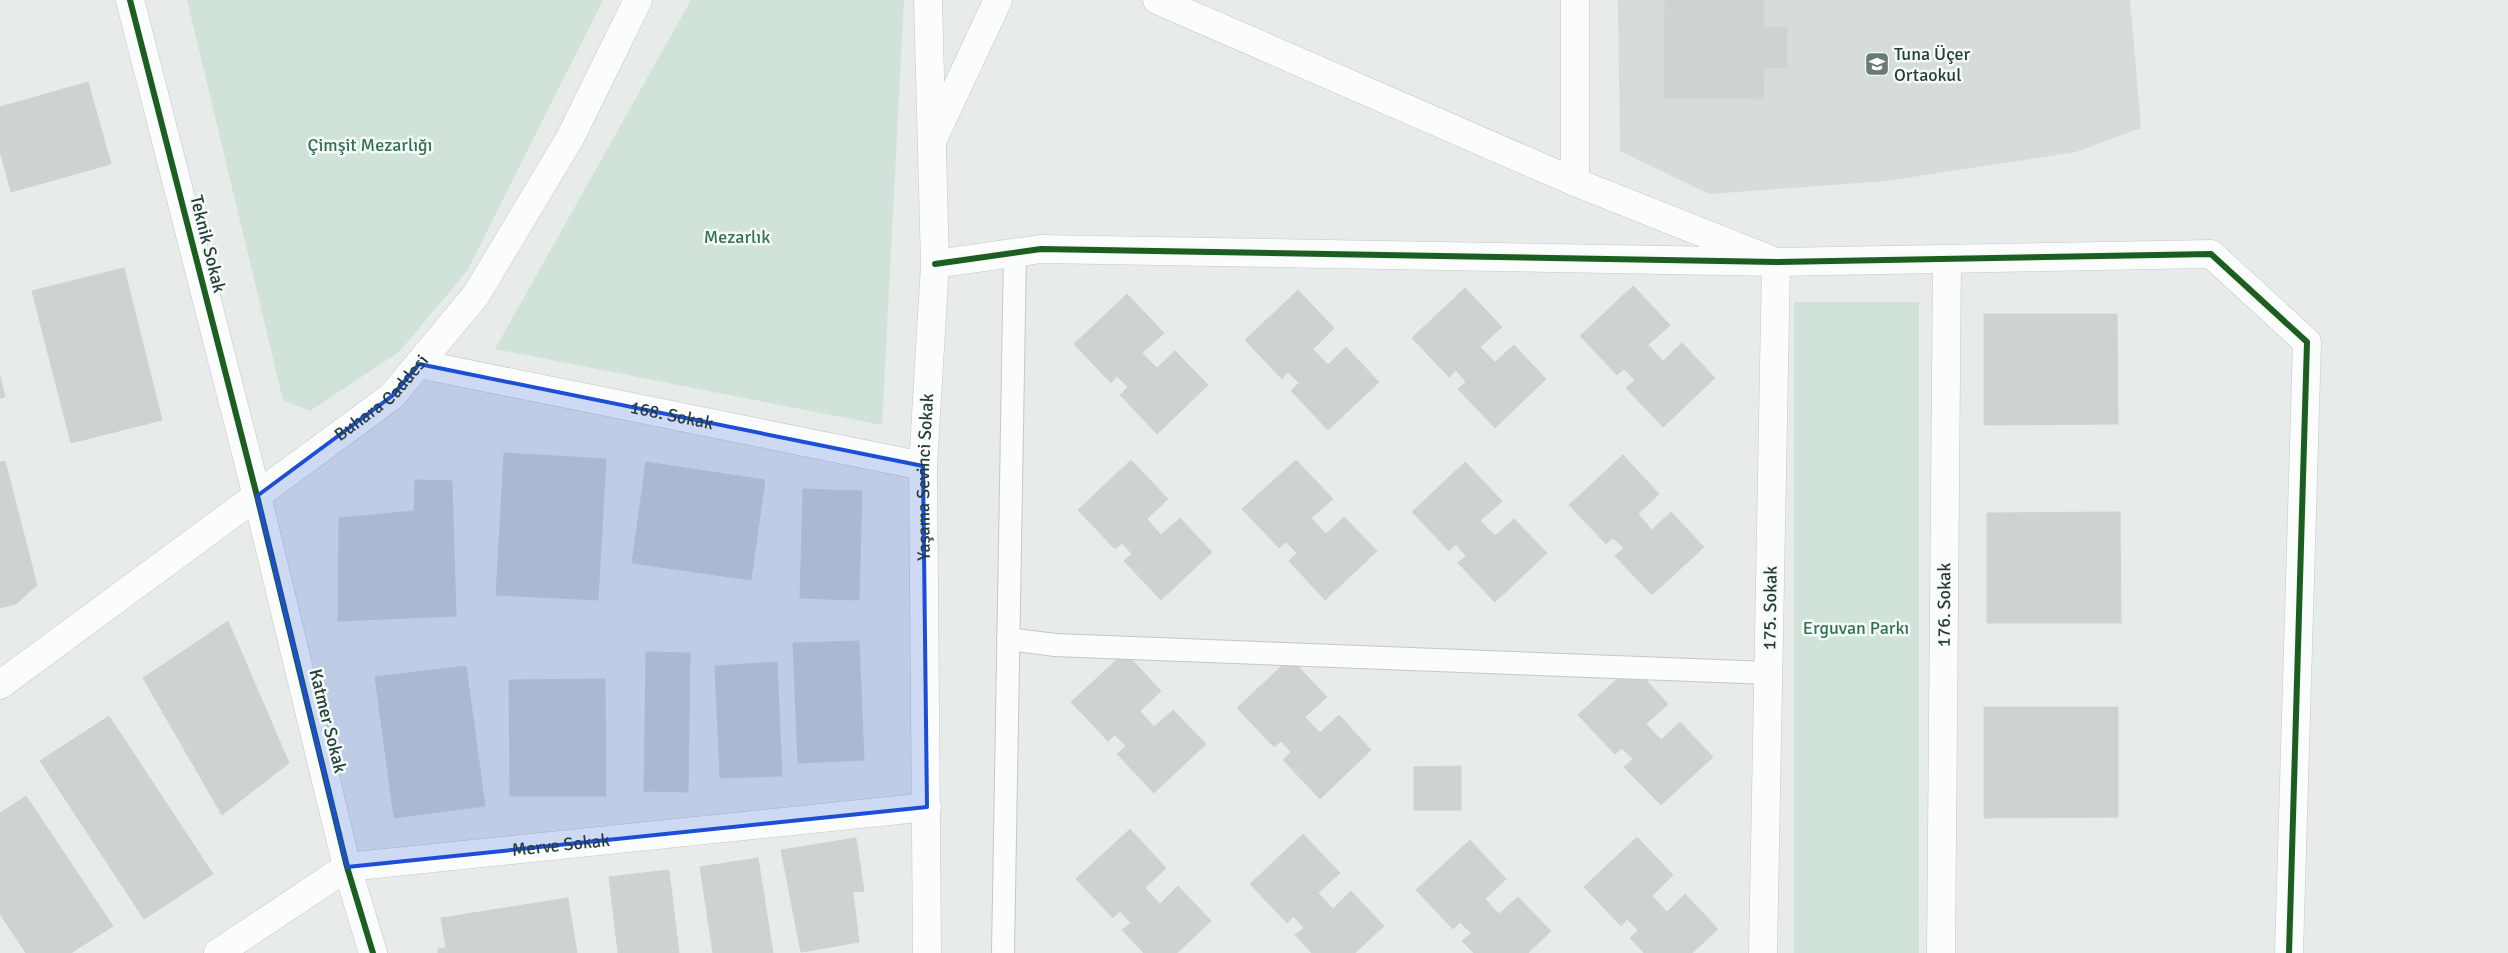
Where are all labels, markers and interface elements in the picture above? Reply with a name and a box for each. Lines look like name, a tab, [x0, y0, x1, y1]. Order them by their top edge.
place label: Tuna Üçer Ortaokul	[1894, 43, 1971, 86]
school or university icon: Tuna Üçer Ortaokul	[1864, 51, 1890, 77]
park label: Çimşit Mezarlığı	[308, 134, 432, 156]
street label: Teknik Sokak	[185, 193, 231, 295]
park label: Mezarlık	[704, 226, 770, 248]
street label: Buhara Caddesi	[330, 350, 433, 446]
street label: Yaşama Sevinci Sokak	[912, 393, 938, 561]
street label: 168. Sokak	[628, 396, 715, 434]
street label: 176. Sokak	[1933, 563, 1955, 647]
street label: 175. Sokak	[1758, 566, 1782, 650]
park label: Erguvan Parkı	[1803, 617, 1909, 639]
street label: Katmer Sokak	[304, 667, 352, 775]
street label: Merve Sokak	[511, 829, 611, 861]

